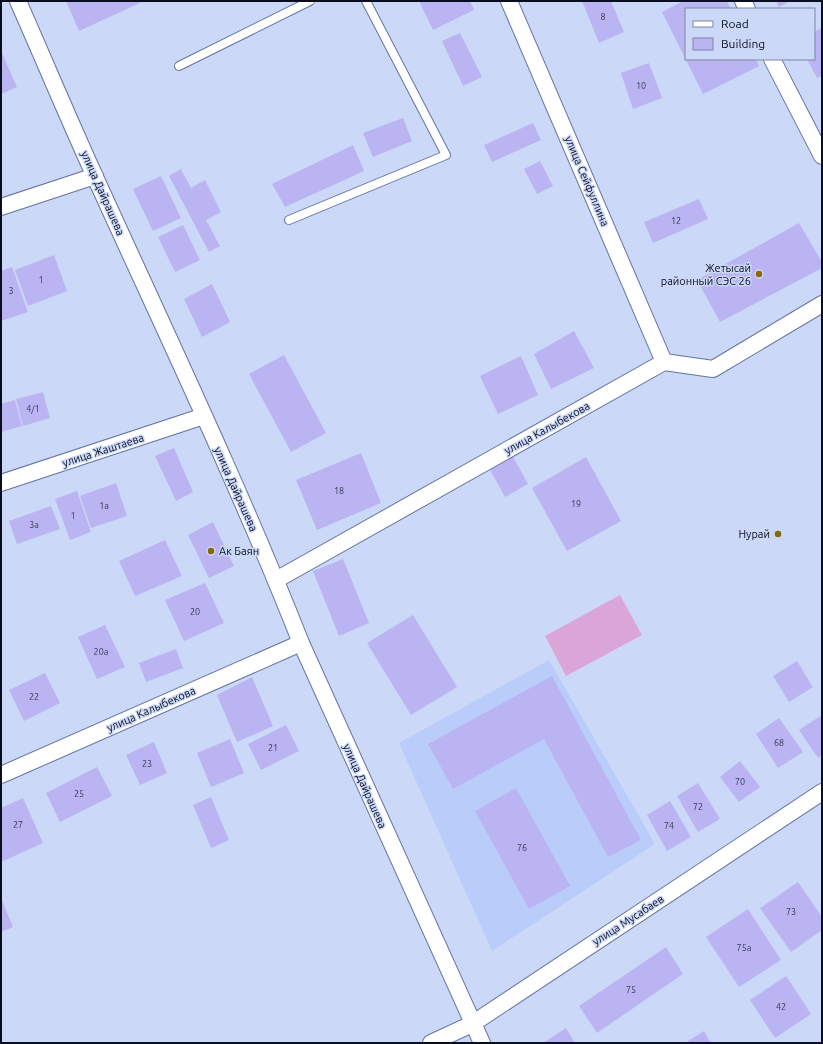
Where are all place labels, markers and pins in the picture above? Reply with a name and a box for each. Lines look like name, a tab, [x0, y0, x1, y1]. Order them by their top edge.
place label: Жетысай районный СЭС 26	[661, 262, 751, 287]
marker: Жетысай районный СЭС 26	[754, 269, 764, 279]
place label: Нурай	[738, 528, 770, 540]
marker: Нурай	[773, 529, 783, 539]
place label: Ак Баян	[219, 545, 259, 557]
marker: Ак Баян	[206, 546, 216, 556]

